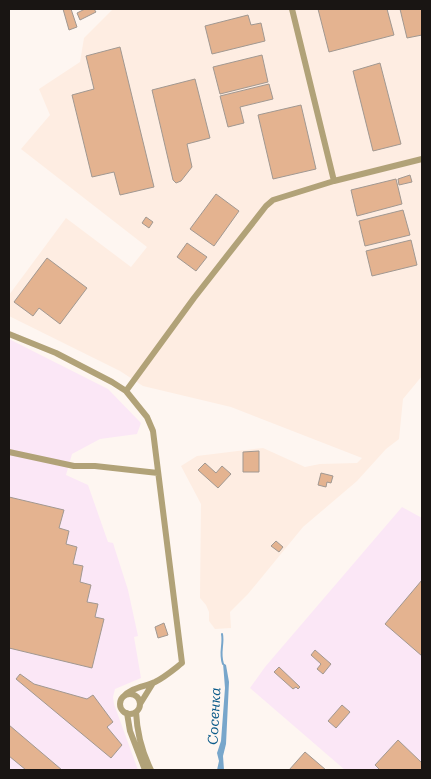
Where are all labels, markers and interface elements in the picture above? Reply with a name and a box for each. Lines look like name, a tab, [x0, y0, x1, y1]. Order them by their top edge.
water label: Сосенка	[205, 687, 223, 745]

